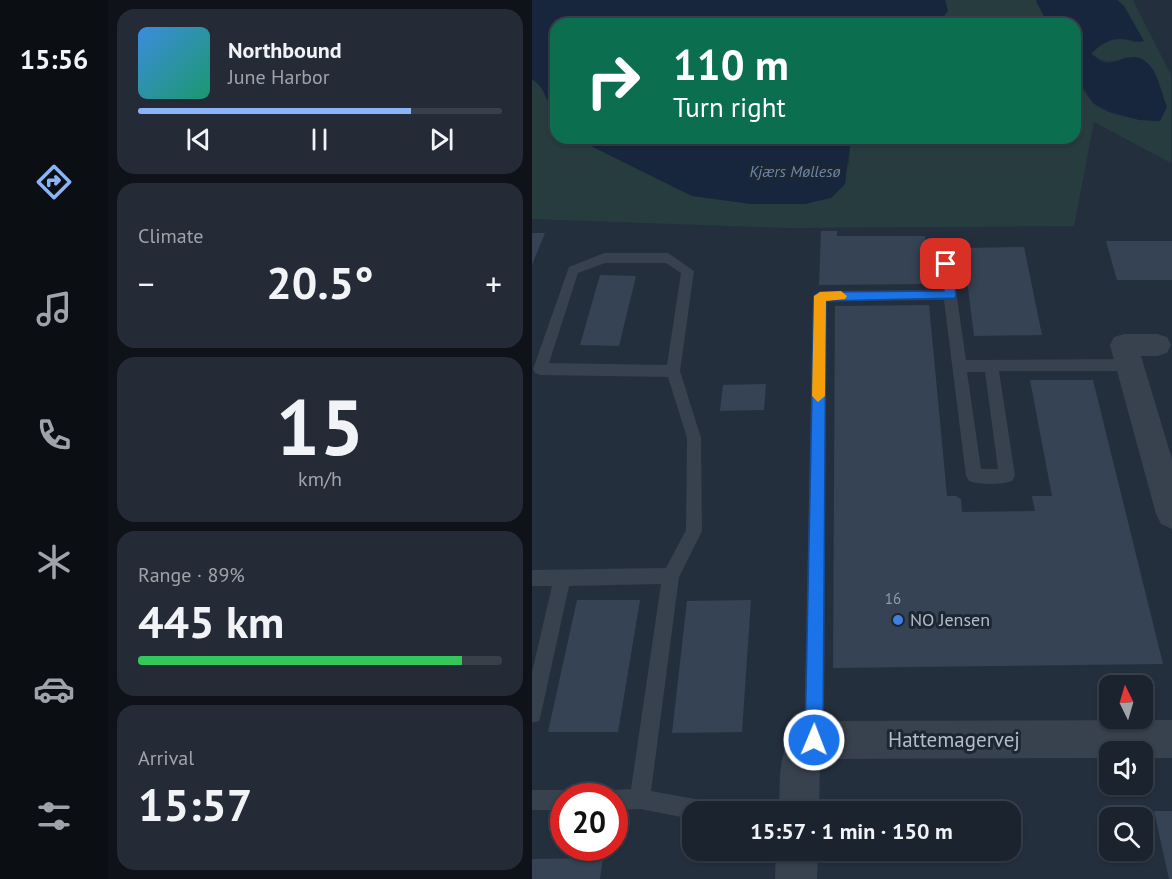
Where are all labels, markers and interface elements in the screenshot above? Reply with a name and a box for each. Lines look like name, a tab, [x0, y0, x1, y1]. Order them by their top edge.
text: Northbound	[228, 36, 342, 64]
text: 110 m	[673, 37, 789, 92]
text: 15:56	[20, 42, 88, 76]
icon: right	[574, 42, 652, 120]
text: June Harbor	[228, 64, 330, 90]
text: Turn right	[673, 90, 786, 124]
icon: previous	[182, 123, 215, 156]
icon: pause	[303, 123, 336, 156]
icon: next	[425, 123, 458, 156]
icon: directions	[33, 161, 75, 203]
water label: Kjærs Møllesø	[749, 161, 841, 181]
text: Climate	[138, 223, 204, 249]
pin	[920, 238, 971, 289]
icon: arrive	[929, 247, 962, 280]
text: 20.5°	[266, 253, 374, 311]
text: −	[138, 262, 155, 305]
text: +	[485, 262, 502, 305]
icon: music	[33, 288, 75, 330]
text: 15	[276, 376, 364, 477]
icon: phone	[33, 414, 75, 456]
text: km/h	[298, 466, 342, 492]
icon: climate	[33, 541, 75, 583]
text: Range · 89%	[138, 562, 245, 588]
house number: 16	[885, 589, 901, 608]
text: 445 km	[138, 592, 284, 650]
place label: NO Jensen	[910, 608, 990, 631]
marker: NO Jensen	[891, 613, 905, 627]
icon: car	[33, 668, 75, 710]
north arrow	[1099, 675, 1153, 729]
map controls	[1099, 675, 1153, 861]
position arrow	[782, 708, 846, 772]
street label: Hattemagervej	[888, 726, 1020, 753]
button: sound	[1099, 741, 1153, 795]
text: Arrival	[138, 745, 194, 771]
text: 15:57	[138, 775, 252, 833]
speed limit sign: 20	[550, 783, 628, 861]
icon: filters	[33, 795, 75, 837]
button: search	[1099, 807, 1153, 861]
text: 15:57 · 1 min · 150 m	[750, 817, 953, 845]

